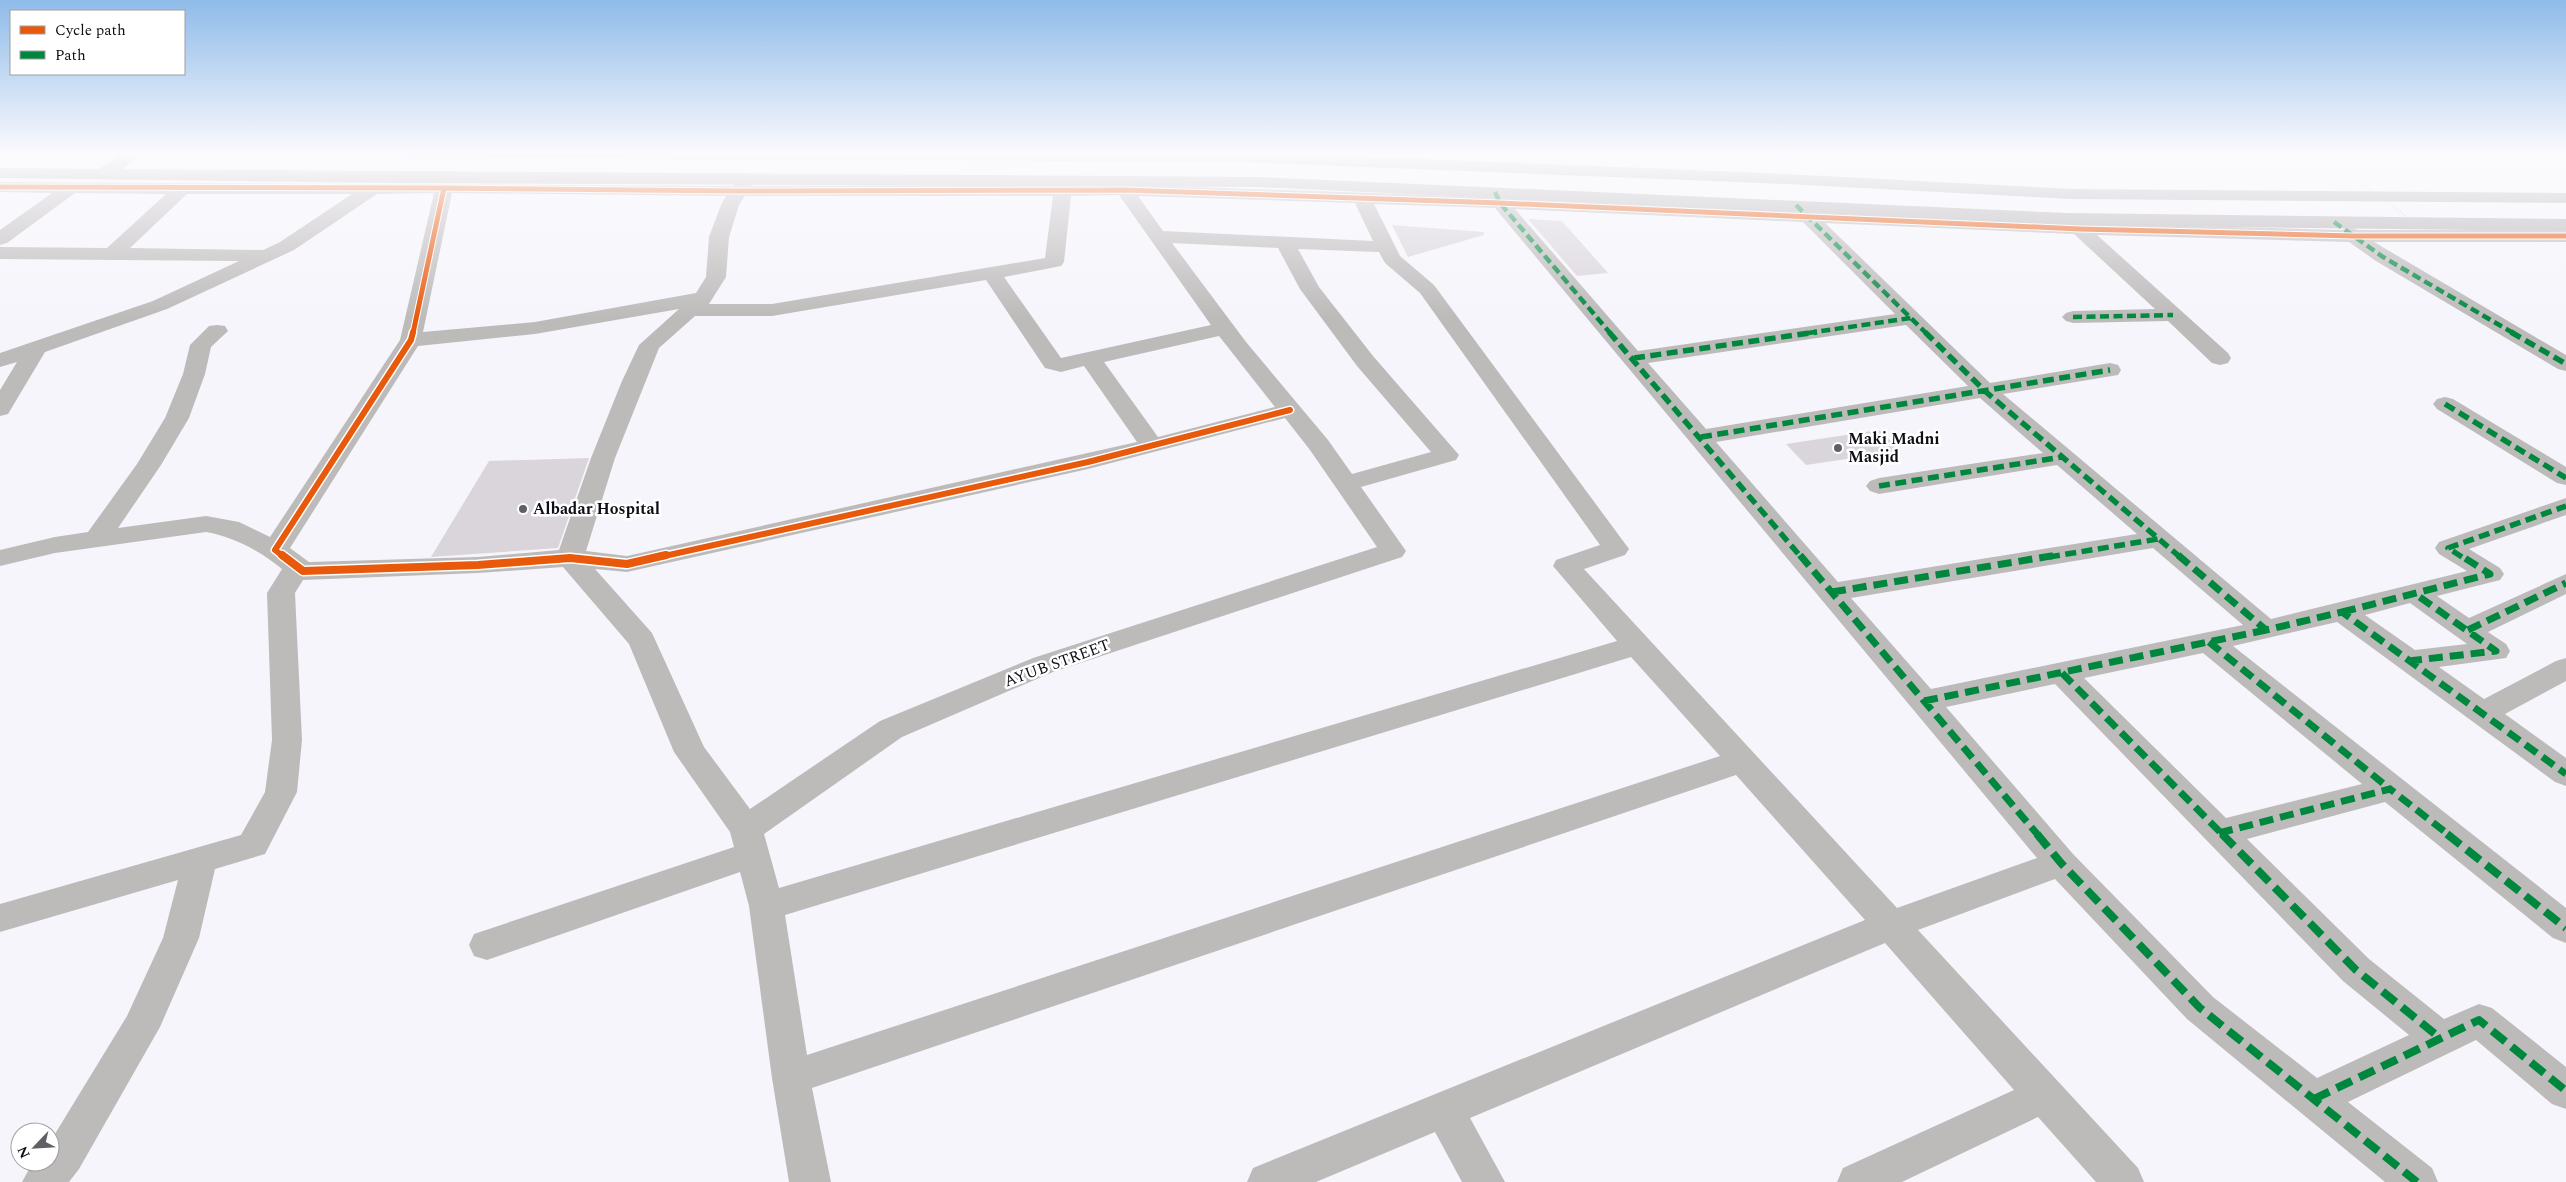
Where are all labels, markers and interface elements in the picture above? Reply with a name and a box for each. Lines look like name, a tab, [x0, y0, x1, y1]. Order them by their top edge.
legend	[10, 10, 185, 75]
text: Cycle path	[55, 19, 126, 42]
text: Path	[55, 44, 86, 67]
place label: Maki Madni Masjid	[1848, 427, 1940, 469]
marker: Maki Madni Masjid	[1832, 442, 1844, 454]
place label: Albadar Hospital	[533, 497, 660, 521]
marker: Albadar Hospital	[517, 503, 529, 515]
street label: AYUB STREET	[1001, 633, 1114, 693]
north arrow	[10, 1122, 60, 1172]
text: N	[12, 1143, 36, 1162]

